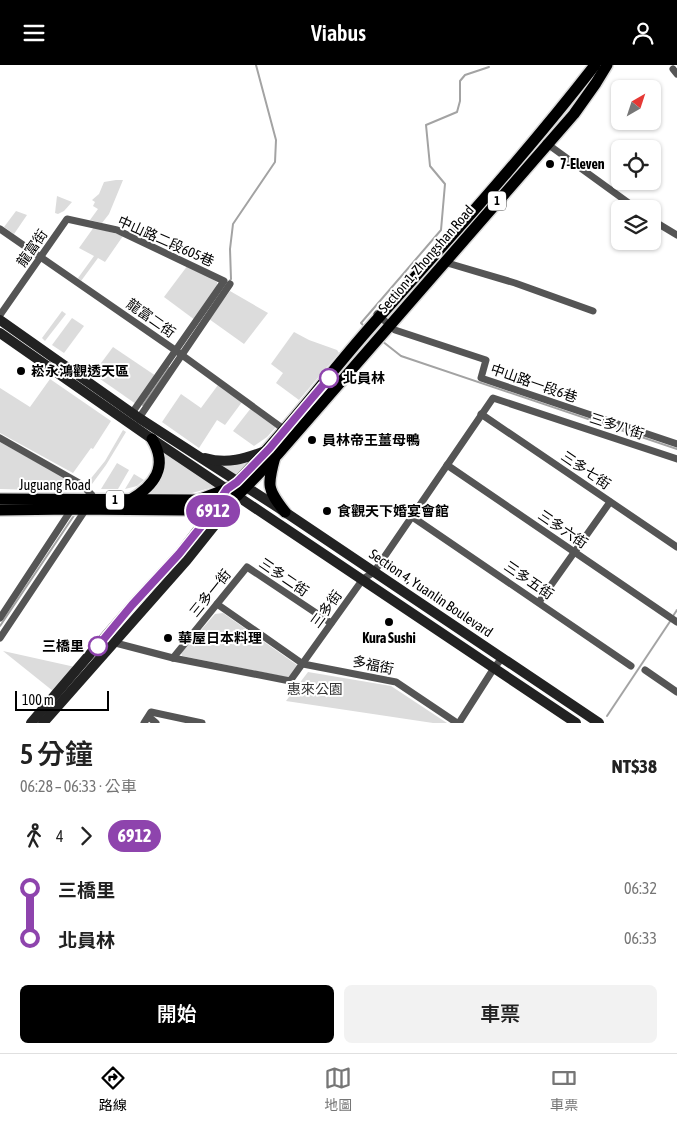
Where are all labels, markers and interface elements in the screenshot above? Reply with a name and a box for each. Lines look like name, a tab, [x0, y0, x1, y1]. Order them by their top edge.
icon: menu	[20, 19, 48, 47]
icon: person	[629, 19, 657, 47]
text: Viabus	[311, 20, 366, 46]
north arrow	[611, 80, 661, 130]
map controls	[611, 80, 661, 250]
button: locate	[611, 140, 661, 190]
place label: 7-Eleven	[560, 156, 605, 172]
marker: 7-Eleven	[544, 158, 556, 170]
road number: 1	[488, 191, 506, 211]
button: layers	[611, 200, 661, 250]
street label: Section 1, Zhongshan Road	[375, 202, 477, 316]
street label: 中山路二段605巷	[115, 213, 217, 269]
street label: 龍富街	[13, 226, 51, 270]
street label: 龍富二街	[123, 295, 179, 341]
street label: 中山路一段6巷	[489, 361, 579, 405]
place label: 崧永鴻觀透天區	[31, 363, 129, 379]
marker: 崧永鴻觀透天區	[15, 365, 27, 377]
marker: 北員林	[319, 368, 339, 388]
place label: 北員林	[343, 370, 385, 386]
street label: 三多八街	[588, 410, 646, 442]
place label: 員林帝王薑母鴨	[322, 432, 420, 448]
marker: 員林帝王薑母鴨	[306, 434, 318, 446]
street label: 三多七街	[558, 448, 614, 492]
street label: Juguang Road	[19, 477, 91, 493]
road number: 1	[106, 491, 124, 509]
line badge: 6912	[178, 495, 248, 527]
text: 6912	[196, 500, 230, 521]
place label: 食觀天下婚宴會館	[337, 503, 449, 519]
marker: 食觀天下婚宴會館	[321, 505, 333, 517]
street label: 三多六街	[535, 507, 591, 551]
street label: Section 4, Yuanlin Boulevard	[366, 546, 496, 640]
street label: 三多二街	[256, 555, 312, 599]
street label: 三多五街	[501, 558, 557, 602]
street label: 三多一街	[186, 566, 234, 620]
street label: 三多街	[307, 587, 345, 631]
marker: Kura Sushi	[383, 616, 395, 628]
place label: 華屋日本料理	[178, 630, 262, 646]
place label: Kura Sushi	[362, 630, 416, 646]
marker: 華屋日本料理	[162, 632, 174, 644]
marker: 三橋里	[88, 636, 108, 656]
place label: 三橋里	[42, 638, 84, 654]
street label: 多福街	[351, 653, 395, 677]
park label: 惠來公園	[287, 681, 343, 697]
scale bar	[15, 688, 109, 711]
text: 100 m	[22, 692, 54, 708]
text: 5 分鐘	[20, 738, 93, 770]
text: NT$38	[612, 755, 657, 777]
text: 06:28 – 06:33 · 公車	[20, 777, 136, 795]
icon: walk	[20, 822, 48, 850]
icon: forward	[72, 822, 100, 850]
text: 6912	[118, 825, 151, 846]
text: 4	[56, 827, 64, 845]
text: 三橋里	[58, 879, 115, 901]
text: 06:32	[624, 879, 657, 897]
text: 北員林	[58, 929, 115, 951]
text: 06:33	[624, 929, 657, 947]
button: 開始	[20, 985, 334, 1043]
button: 車票	[344, 985, 657, 1043]
tab: 路線	[99, 1064, 127, 1114]
tab: 地圖	[324, 1064, 352, 1114]
tab: 車票	[550, 1064, 578, 1114]

